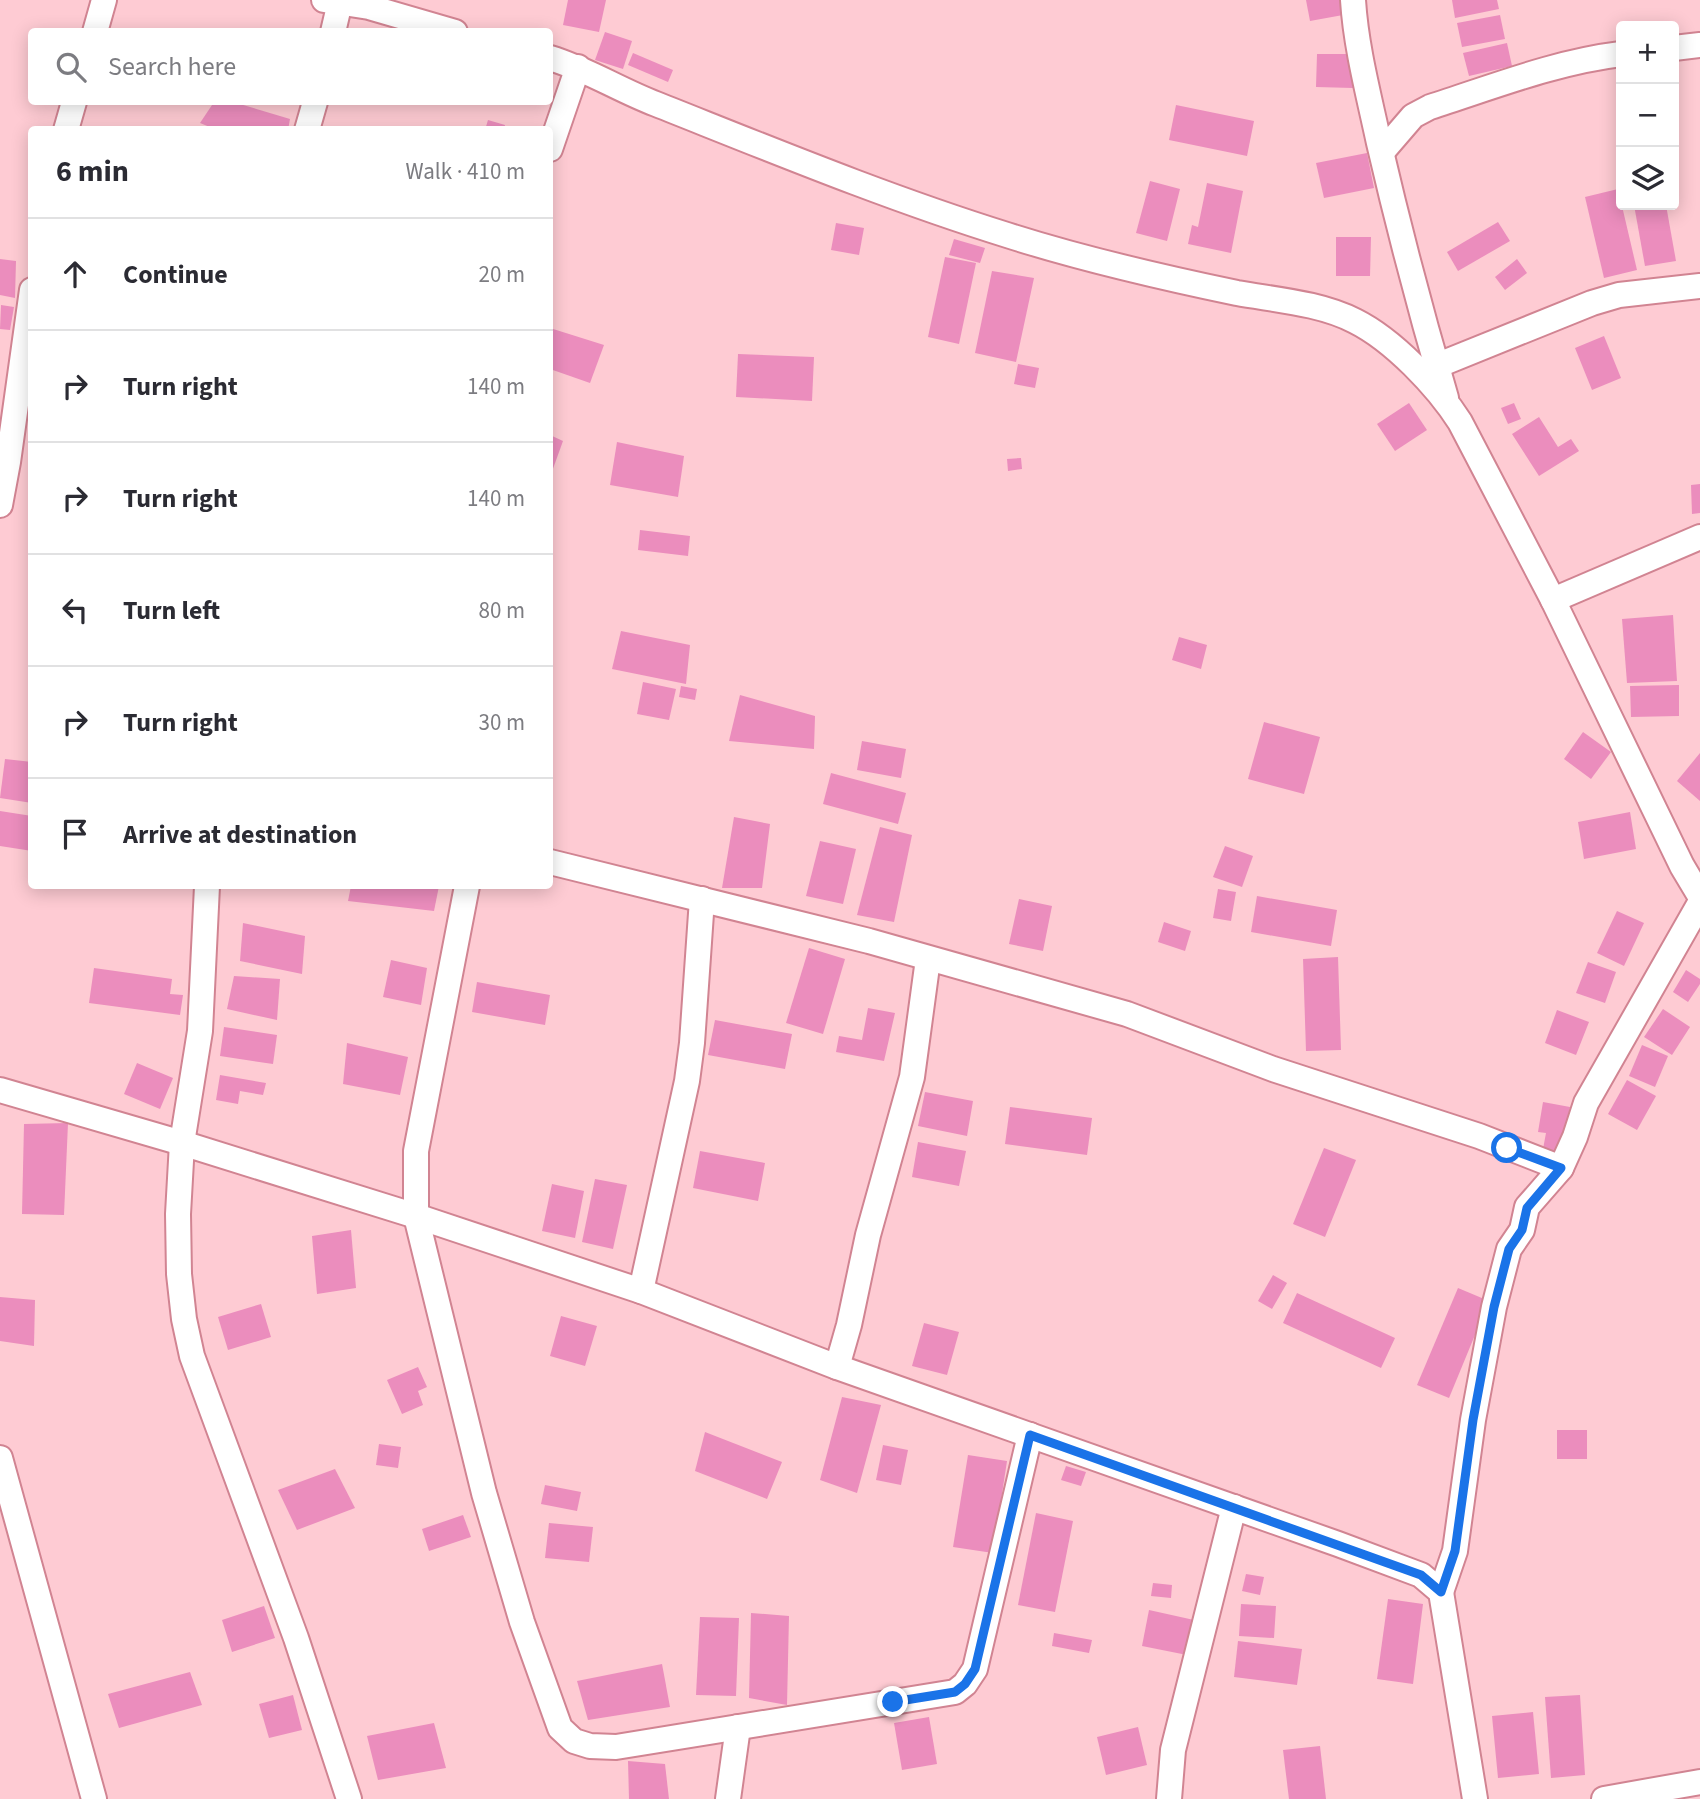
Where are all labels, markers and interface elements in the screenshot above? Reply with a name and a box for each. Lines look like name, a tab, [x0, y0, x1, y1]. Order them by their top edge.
map controls	[1616, 21, 1679, 210]
button: +	[1616, 21, 1679, 84]
search box	[28, 28, 553, 105]
icon: search	[52, 48, 90, 86]
text: Search here	[108, 48, 236, 85]
button: −	[1616, 84, 1679, 147]
button: layers	[1616, 147, 1679, 210]
text: 6 min	[56, 150, 129, 193]
text: Walk · 410 m	[406, 155, 525, 188]
icon: ahead	[56, 255, 94, 293]
text: Continue	[123, 256, 228, 293]
text: 20 m	[478, 258, 525, 291]
icon: right	[56, 367, 94, 405]
text: Turn right	[123, 368, 238, 405]
text: 140 m	[467, 370, 525, 403]
icon: right	[56, 479, 94, 517]
text: Turn right	[123, 480, 238, 517]
text: 140 m	[467, 482, 525, 515]
icon: left	[56, 591, 94, 629]
text: Turn left	[123, 592, 220, 629]
text: 80 m	[478, 594, 525, 627]
icon: right	[56, 703, 94, 741]
text: Turn right	[123, 704, 238, 741]
text: 30 m	[478, 706, 525, 739]
icon: arrive	[56, 815, 94, 853]
text: Arrive at destination	[123, 816, 357, 853]
route start	[1491, 1132, 1522, 1163]
route end	[877, 1686, 908, 1717]

